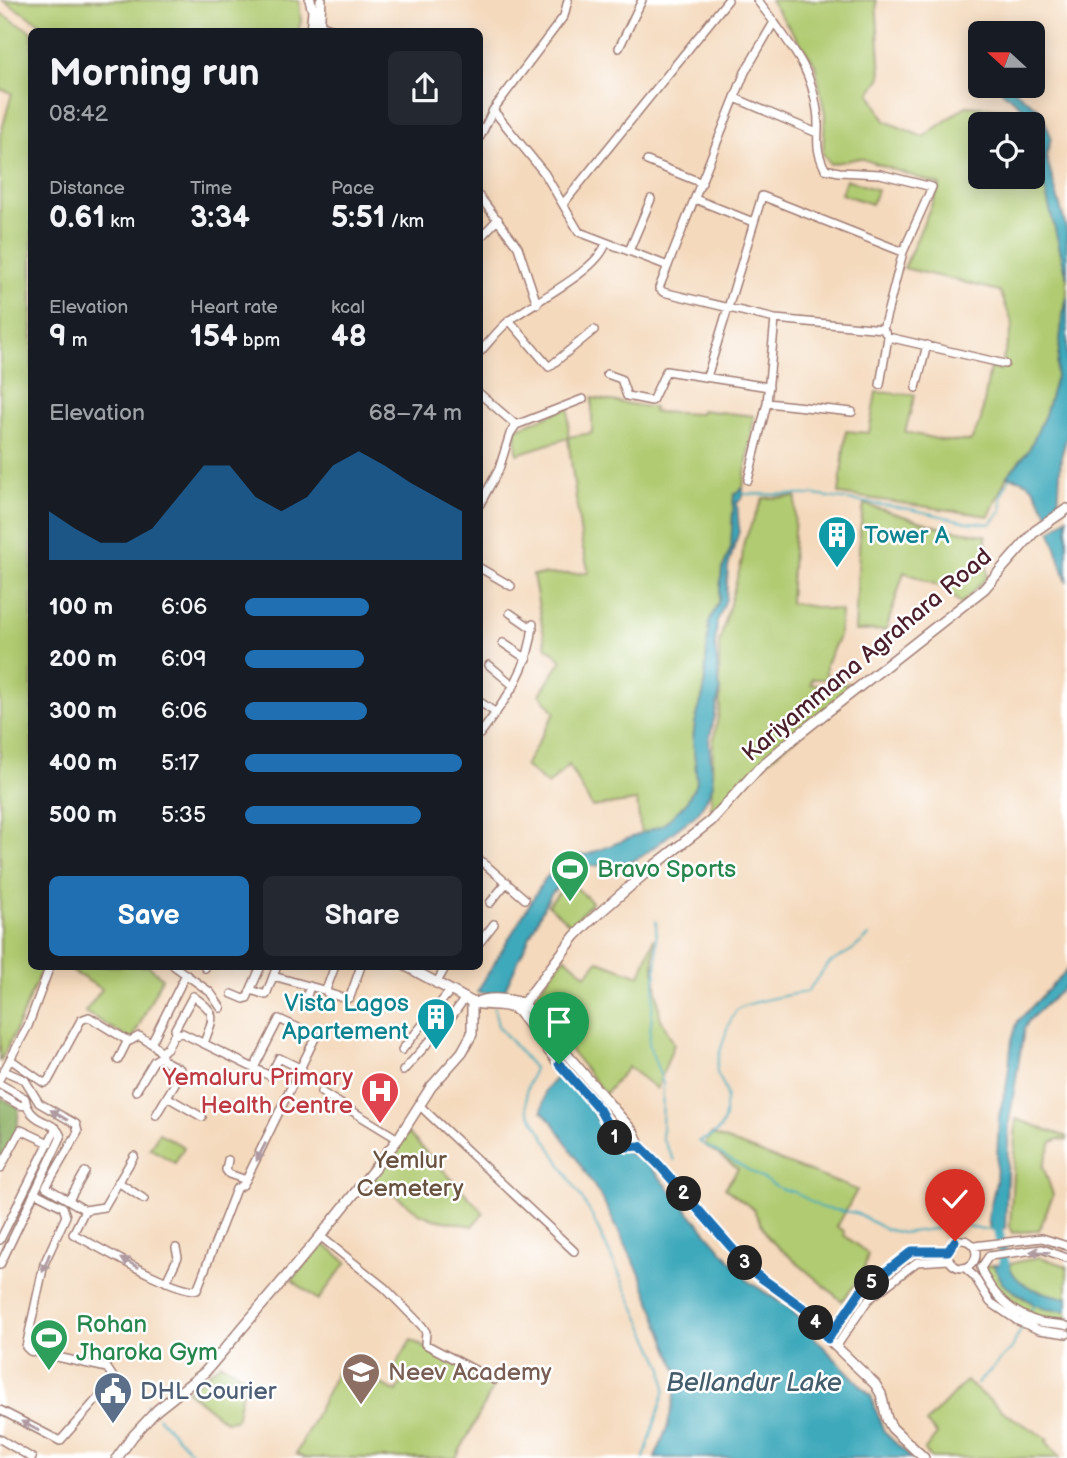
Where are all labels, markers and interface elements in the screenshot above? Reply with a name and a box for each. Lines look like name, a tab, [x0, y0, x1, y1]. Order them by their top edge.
north arrow	[968, 21, 1045, 98]
map controls	[968, 21, 1045, 189]
text: Morning run	[49, 51, 260, 96]
button: share	[388, 51, 462, 125]
text: 08:42	[49, 100, 108, 128]
button: locate	[968, 112, 1045, 189]
text: Distance	[49, 177, 125, 200]
text: Time	[190, 177, 232, 200]
text: Pace	[331, 177, 374, 200]
text: 0.61	[49, 200, 105, 236]
text: 3:34	[190, 200, 250, 236]
text: 5:51	[331, 200, 385, 236]
text: km	[105, 210, 135, 233]
text: /km	[385, 210, 424, 233]
text: Elevation	[49, 296, 128, 319]
text: Heart rate	[190, 296, 278, 319]
text: kcal	[331, 296, 365, 319]
text: 9	[49, 319, 67, 355]
text: 154	[190, 319, 238, 355]
text: 48	[331, 319, 367, 355]
text: m	[67, 329, 87, 352]
text: bpm	[238, 329, 280, 352]
text: Elevation	[49, 399, 145, 427]
text: 68–74 m	[369, 399, 462, 427]
building icon: Tower A	[816, 514, 858, 569]
place label: Tower A	[864, 521, 950, 550]
street label: Kariyammana Agrahara Road	[736, 542, 998, 768]
text: 100 m	[49, 593, 113, 621]
text: 6:06	[161, 593, 207, 621]
text: 200 m	[49, 645, 117, 673]
text: 6:09	[161, 645, 207, 673]
text: 300 m	[49, 697, 117, 725]
text: 6:06	[161, 697, 207, 725]
text: 400 m	[49, 749, 117, 777]
text: 5:17	[161, 749, 199, 777]
text: 500 m	[49, 801, 117, 829]
text: 5:35	[161, 801, 206, 829]
sports icon: Bravo Sports	[549, 848, 591, 903]
place label: Bravo Sports	[597, 855, 736, 884]
button: Save	[49, 876, 249, 956]
button: Share	[263, 876, 462, 956]
place label: Vista Lagos Apartement	[282, 989, 410, 1046]
pin	[529, 992, 589, 1064]
building icon: Vista Lagos Apartement	[415, 996, 457, 1051]
icon: arrive	[540, 1003, 578, 1041]
place label: Yemaluru Primary Health Centre	[162, 1063, 353, 1120]
hospital icon: Yemaluru Primary Health Centre	[359, 1070, 401, 1125]
one-way arrow	[50, 1108, 69, 1121]
pin: 1	[598, 1120, 632, 1156]
text: 1	[611, 1126, 619, 1149]
one-way arrow	[255, 1142, 266, 1162]
park label: Yemlur Cemetery	[357, 1146, 464, 1203]
pin	[925, 1169, 985, 1241]
pin: 2	[666, 1176, 702, 1212]
icon: check	[936, 1180, 974, 1218]
text: 2	[678, 1182, 689, 1205]
pin: 3	[728, 1246, 762, 1280]
one-way arrow	[1029, 1246, 1051, 1257]
text: 3	[739, 1251, 750, 1274]
one-way arrow	[40, 1252, 51, 1273]
one-way arrow	[120, 1258, 140, 1269]
pin: 5	[854, 1266, 890, 1300]
text: 5	[866, 1271, 877, 1294]
pin: 4	[798, 1306, 834, 1340]
place label: Rohan Jharoka Gym	[76, 1310, 218, 1367]
text: 4	[810, 1311, 821, 1334]
sports icon: Rohan Jharoka Gym	[28, 1317, 70, 1372]
school or university icon: Neev Academy	[340, 1351, 382, 1406]
place label: Neev Academy	[388, 1358, 552, 1387]
water label: Bellandur Lake	[666, 1368, 842, 1399]
public building icon: DHL Courier	[92, 1370, 134, 1425]
place label: DHL Courier	[140, 1377, 277, 1406]
one-way arrow	[20, 1420, 40, 1431]

